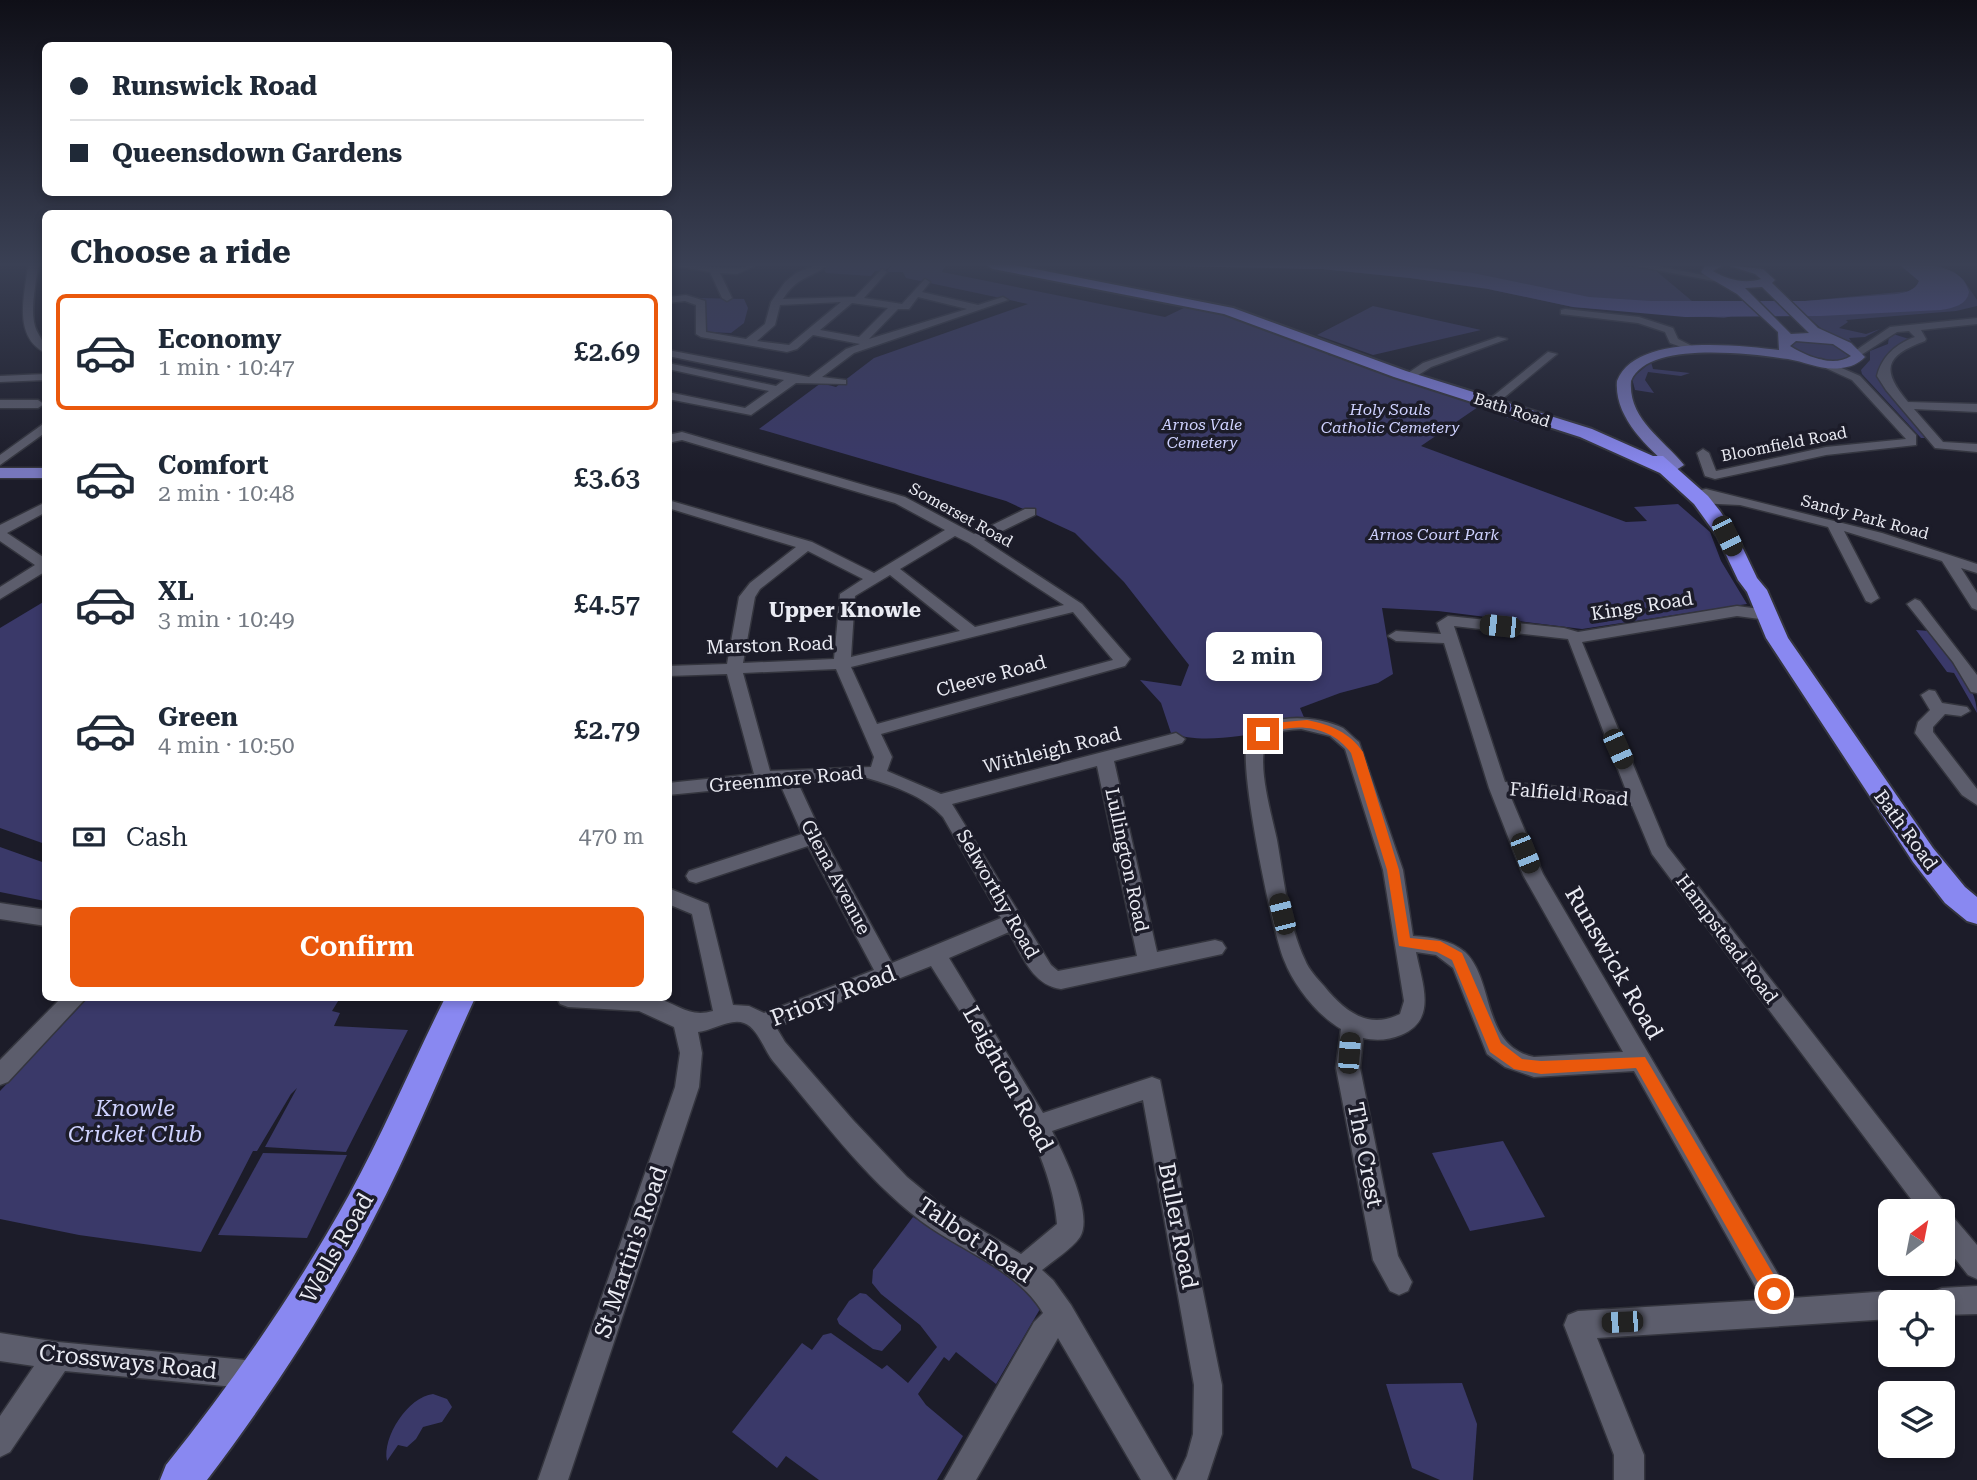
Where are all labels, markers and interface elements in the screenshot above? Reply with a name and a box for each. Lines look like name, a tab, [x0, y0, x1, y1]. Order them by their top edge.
text: Runswick Road	[112, 71, 317, 101]
text: Queensdown Gardens	[112, 138, 402, 168]
text: Choose a ride	[70, 233, 291, 271]
icon: car	[74, 321, 137, 384]
text: Economy	[158, 324, 281, 354]
text: £2.69	[574, 337, 640, 367]
text: 1 min · 10:47	[158, 354, 295, 381]
street label: Bath Road	[1472, 389, 1552, 431]
park label: Holy Souls Catholic Cemetery	[1321, 400, 1460, 437]
park label: Arnos Vale Cemetery	[1161, 415, 1242, 452]
street label: Bloomfield Road	[1719, 422, 1849, 466]
icon: car	[74, 447, 137, 510]
text: Comfort	[158, 450, 268, 480]
text: £3.63	[574, 463, 640, 493]
street label: Somerset Road	[906, 479, 1016, 551]
text: 2 min · 10:48	[158, 480, 295, 507]
street label: Sandy Park Road	[1799, 491, 1931, 543]
car	[1709, 513, 1746, 559]
park label: Arnos Court Park	[1368, 525, 1499, 544]
icon: car	[74, 573, 137, 636]
text: XL	[158, 576, 194, 606]
street label: Kings Road	[1589, 587, 1695, 625]
text: £4.57	[574, 589, 640, 619]
district label: Upper Knowle	[769, 598, 921, 622]
text: 3 min · 10:49	[158, 606, 295, 633]
car	[1479, 613, 1522, 639]
street label: Marston Road	[706, 631, 834, 659]
callout: 2 min	[1205, 632, 1321, 682]
text: 2 min	[1232, 643, 1296, 670]
street label: Cleeve Road	[934, 650, 1048, 702]
icon: car	[74, 699, 137, 762]
text: Green	[158, 702, 238, 732]
text: £2.79	[574, 715, 640, 745]
route end	[1247, 718, 1279, 750]
street label: Withleigh Road	[981, 722, 1123, 778]
car	[1600, 726, 1637, 772]
text: 4 min · 10:50	[158, 732, 295, 759]
street label: Greenmore Road	[708, 761, 864, 797]
street label: Falfield Road	[1509, 777, 1629, 811]
street label: Bath Road	[1869, 785, 1943, 875]
street label: Lullington Road	[1100, 786, 1154, 934]
street label: Glena Avenue	[796, 816, 876, 938]
icon: cash	[70, 818, 108, 856]
text: Cash	[126, 822, 188, 852]
text: 470 m	[579, 823, 644, 850]
street label: Selworthy Road	[952, 825, 1044, 963]
car	[1508, 830, 1543, 876]
street label: Hampstead Road	[1671, 870, 1783, 1008]
street label: Runswick Road	[1559, 882, 1669, 1044]
car	[1267, 891, 1298, 937]
button: Confirm	[70, 907, 644, 987]
street label: Priory Road	[767, 960, 900, 1032]
street label: Leighton Road	[957, 1002, 1059, 1157]
car	[1338, 1031, 1361, 1075]
park label: Knowle Cricket Club	[68, 1095, 202, 1148]
street label: The Crest	[1342, 1100, 1389, 1210]
street label: Buller Road	[1153, 1161, 1204, 1292]
street label: St Martin's Road	[589, 1162, 673, 1342]
street label: Wells Road	[295, 1188, 379, 1308]
street label: Talbot Road	[912, 1192, 1038, 1289]
north arrow	[1878, 1199, 1955, 1276]
map controls	[1878, 1199, 1955, 1458]
route start	[1758, 1278, 1790, 1310]
button: locate	[1878, 1290, 1955, 1367]
car	[1601, 1310, 1644, 1334]
street label: Crossways Road	[38, 1339, 219, 1385]
button: layers	[1878, 1381, 1955, 1458]

